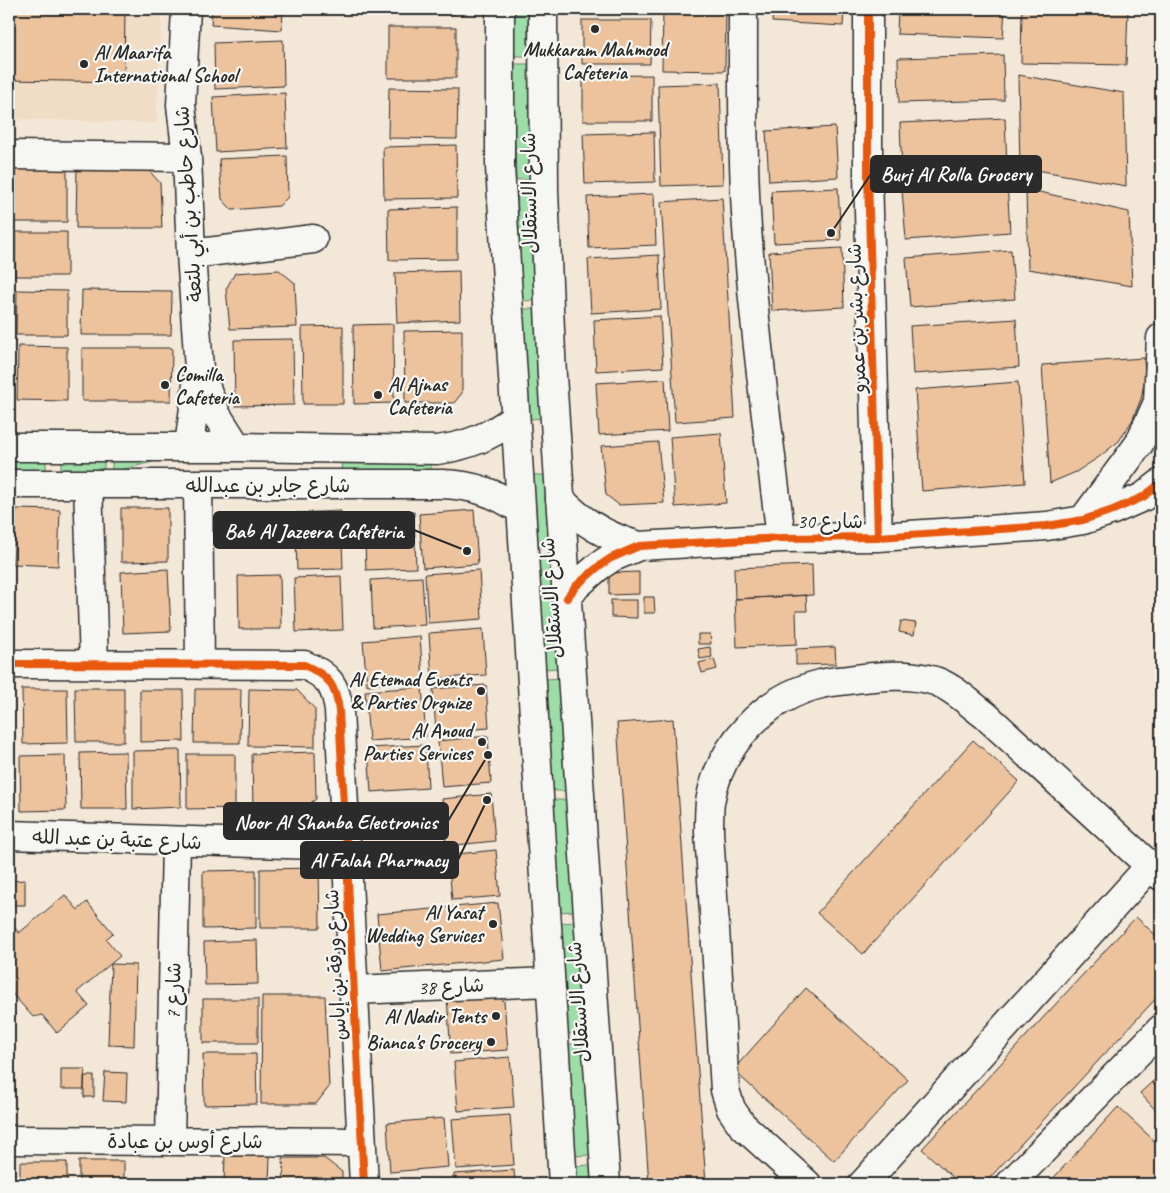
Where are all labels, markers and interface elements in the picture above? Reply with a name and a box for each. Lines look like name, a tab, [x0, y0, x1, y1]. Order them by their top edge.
marker: Mukkaram Mahmood Cafeteria	[589, 23, 601, 35]
place label: Mukkaram Mahmood Cafeteria	[523, 37, 671, 85]
place label: Al Maarifa International School	[94, 40, 241, 88]
marker: Al Maarifa International School	[78, 58, 90, 70]
street label: شارع حاطب بن أبي بلتعة	[169, 105, 213, 303]
street label: شارع الاستقلال	[516, 132, 544, 254]
callout: Burj Al Rolla Grocery	[871, 156, 1041, 192]
text: Burj Al Rolla Grocery	[881, 161, 1034, 187]
street label: شارع بشر بن عمرو	[841, 243, 873, 395]
place label: Comilla Cafeteria	[175, 362, 241, 410]
place label: Al Ajnas Cafeteria	[388, 372, 454, 420]
marker: Comilla Cafeteria	[159, 379, 171, 391]
marker: Al Ajnas Cafeteria	[372, 389, 384, 401]
street label: شارع جابر بن عبدالله	[186, 473, 350, 499]
street label: شارع 30	[797, 509, 863, 535]
callout: Bab Al Jazeera Cafeteria	[214, 512, 414, 548]
text: Bab Al Jazeera Cafeteria	[224, 518, 406, 544]
street label: شارع الاستقلال	[535, 537, 569, 659]
place label: Al Etemad Events & Parties Orgnize	[349, 667, 473, 715]
marker: Al Etemad Events & Parties Orgnize	[475, 685, 487, 697]
place label: Al Anoud Parties Services	[363, 718, 476, 766]
marker: Al Anoud Parties Services	[476, 736, 488, 748]
callout: Noor Al Shanba Electronics	[224, 803, 448, 839]
text: Noor Al Shanba Electronics	[235, 809, 440, 835]
street label: شارع عتبة بن عبد الله	[32, 824, 202, 856]
callout: Al Falah Pharmacy	[301, 842, 458, 878]
text: Al Falah Pharmacy	[310, 847, 450, 874]
street label: شارع ورقة بن إياس	[319, 889, 353, 1041]
place label: Al Yasat Wedding Services	[365, 900, 486, 948]
marker: Al Yasat Wedding Services	[487, 918, 499, 930]
street label: شارع الاستقلال	[562, 941, 596, 1063]
street label: شارع 7	[161, 962, 187, 1020]
street label: شارع 38	[417, 972, 485, 1002]
place label: Al Nadir Tents	[384, 1004, 488, 1029]
marker: Al Nadir Tents	[490, 1010, 502, 1022]
place label: Bianca's Grocery	[367, 1030, 483, 1056]
marker: Bianca's Grocery	[485, 1036, 497, 1048]
street label: شارع أوس بن عبادة	[107, 1129, 263, 1155]

